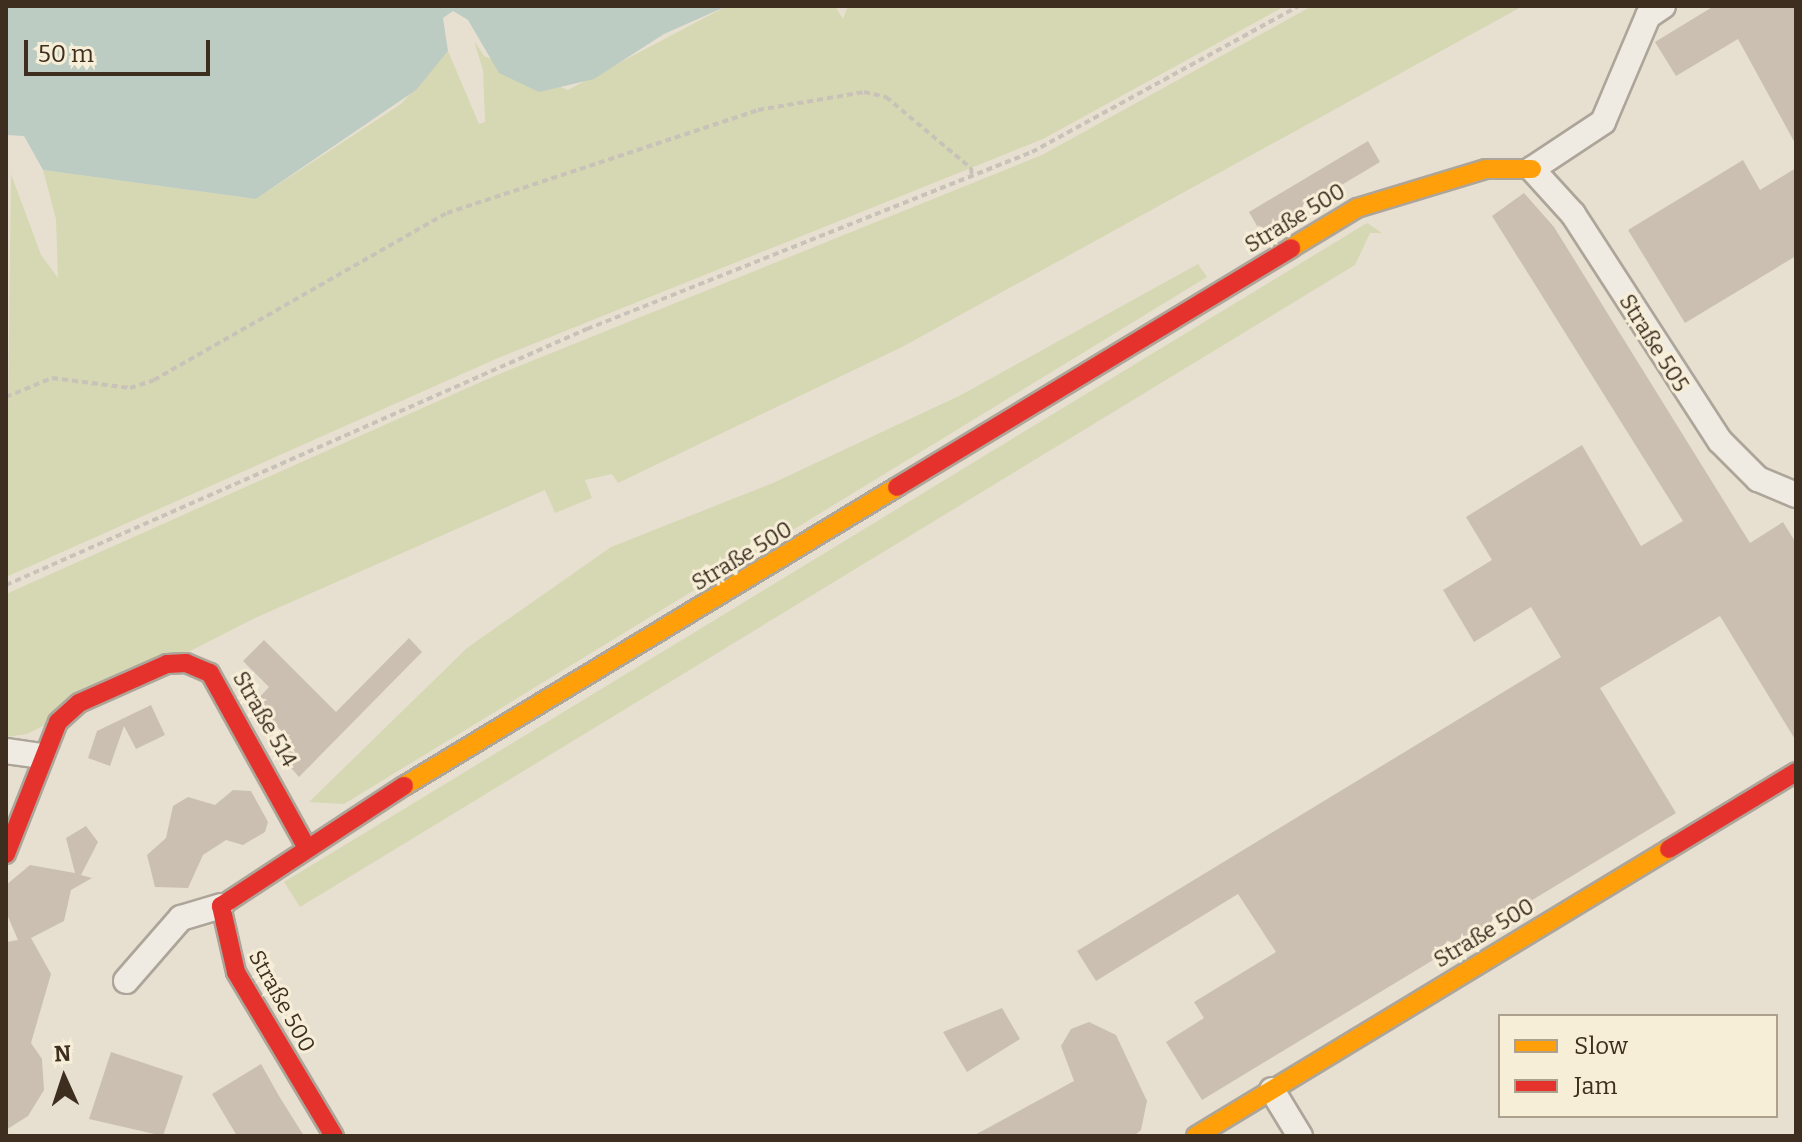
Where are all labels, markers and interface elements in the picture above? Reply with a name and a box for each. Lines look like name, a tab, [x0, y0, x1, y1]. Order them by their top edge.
scale bar	[28, 24, 214, 74]
text: 50 m	[38, 40, 94, 68]
street label: Straße 500	[1240, 178, 1350, 258]
street label: Straße 505	[1614, 289, 1694, 397]
street label: Straße 500	[687, 516, 797, 596]
street label: Straße 514	[227, 667, 303, 771]
street label: Straße 500	[1429, 893, 1539, 973]
street label: Straße 500	[243, 945, 321, 1057]
legend	[1498, 1014, 1778, 1118]
text: Slow	[1574, 1032, 1628, 1060]
north arrow	[24, 1038, 104, 1118]
text: N	[54, 1040, 72, 1067]
text: Jam	[1574, 1072, 1617, 1100]

